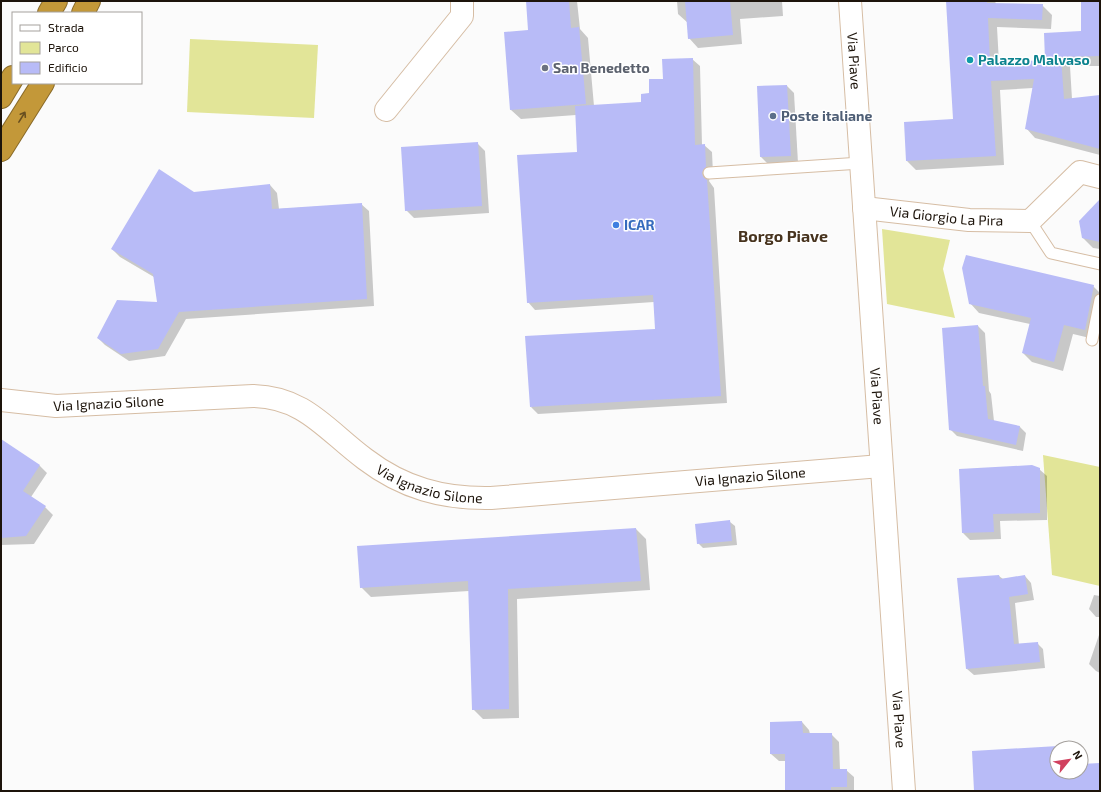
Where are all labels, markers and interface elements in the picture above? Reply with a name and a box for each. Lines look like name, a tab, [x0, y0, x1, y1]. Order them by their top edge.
legend	[12, 12, 142, 84]
text: Strada	[48, 20, 84, 34]
street label: Via Piave	[844, 32, 865, 90]
text: Parco	[48, 40, 79, 54]
place label: Palazzo Malvaso	[978, 51, 1090, 68]
marker: Palazzo Malvaso	[965, 55, 975, 65]
place label: San Benedetto	[553, 59, 650, 76]
text: Edificio	[48, 60, 88, 74]
marker: San Benedetto	[540, 63, 550, 73]
place label: Poste italiane	[781, 107, 872, 124]
one-way arrow	[18, 111, 26, 123]
marker: Poste italiane	[768, 111, 778, 121]
street label: Via Giorgio La Pira	[889, 202, 1003, 229]
place label: ICAR	[624, 216, 655, 233]
marker: ICAR	[611, 220, 621, 230]
district label: Borgo Piave	[738, 226, 828, 245]
street label: Via Piave	[867, 367, 888, 425]
street label: Via Ignazio Silone	[53, 392, 164, 414]
street label: Via Ignazio Silone	[373, 460, 483, 506]
street label: Via Ignazio Silone	[694, 463, 806, 489]
street label: Via Piave	[889, 690, 910, 748]
north arrow	[1049, 740, 1089, 780]
text: N	[1070, 748, 1086, 761]

